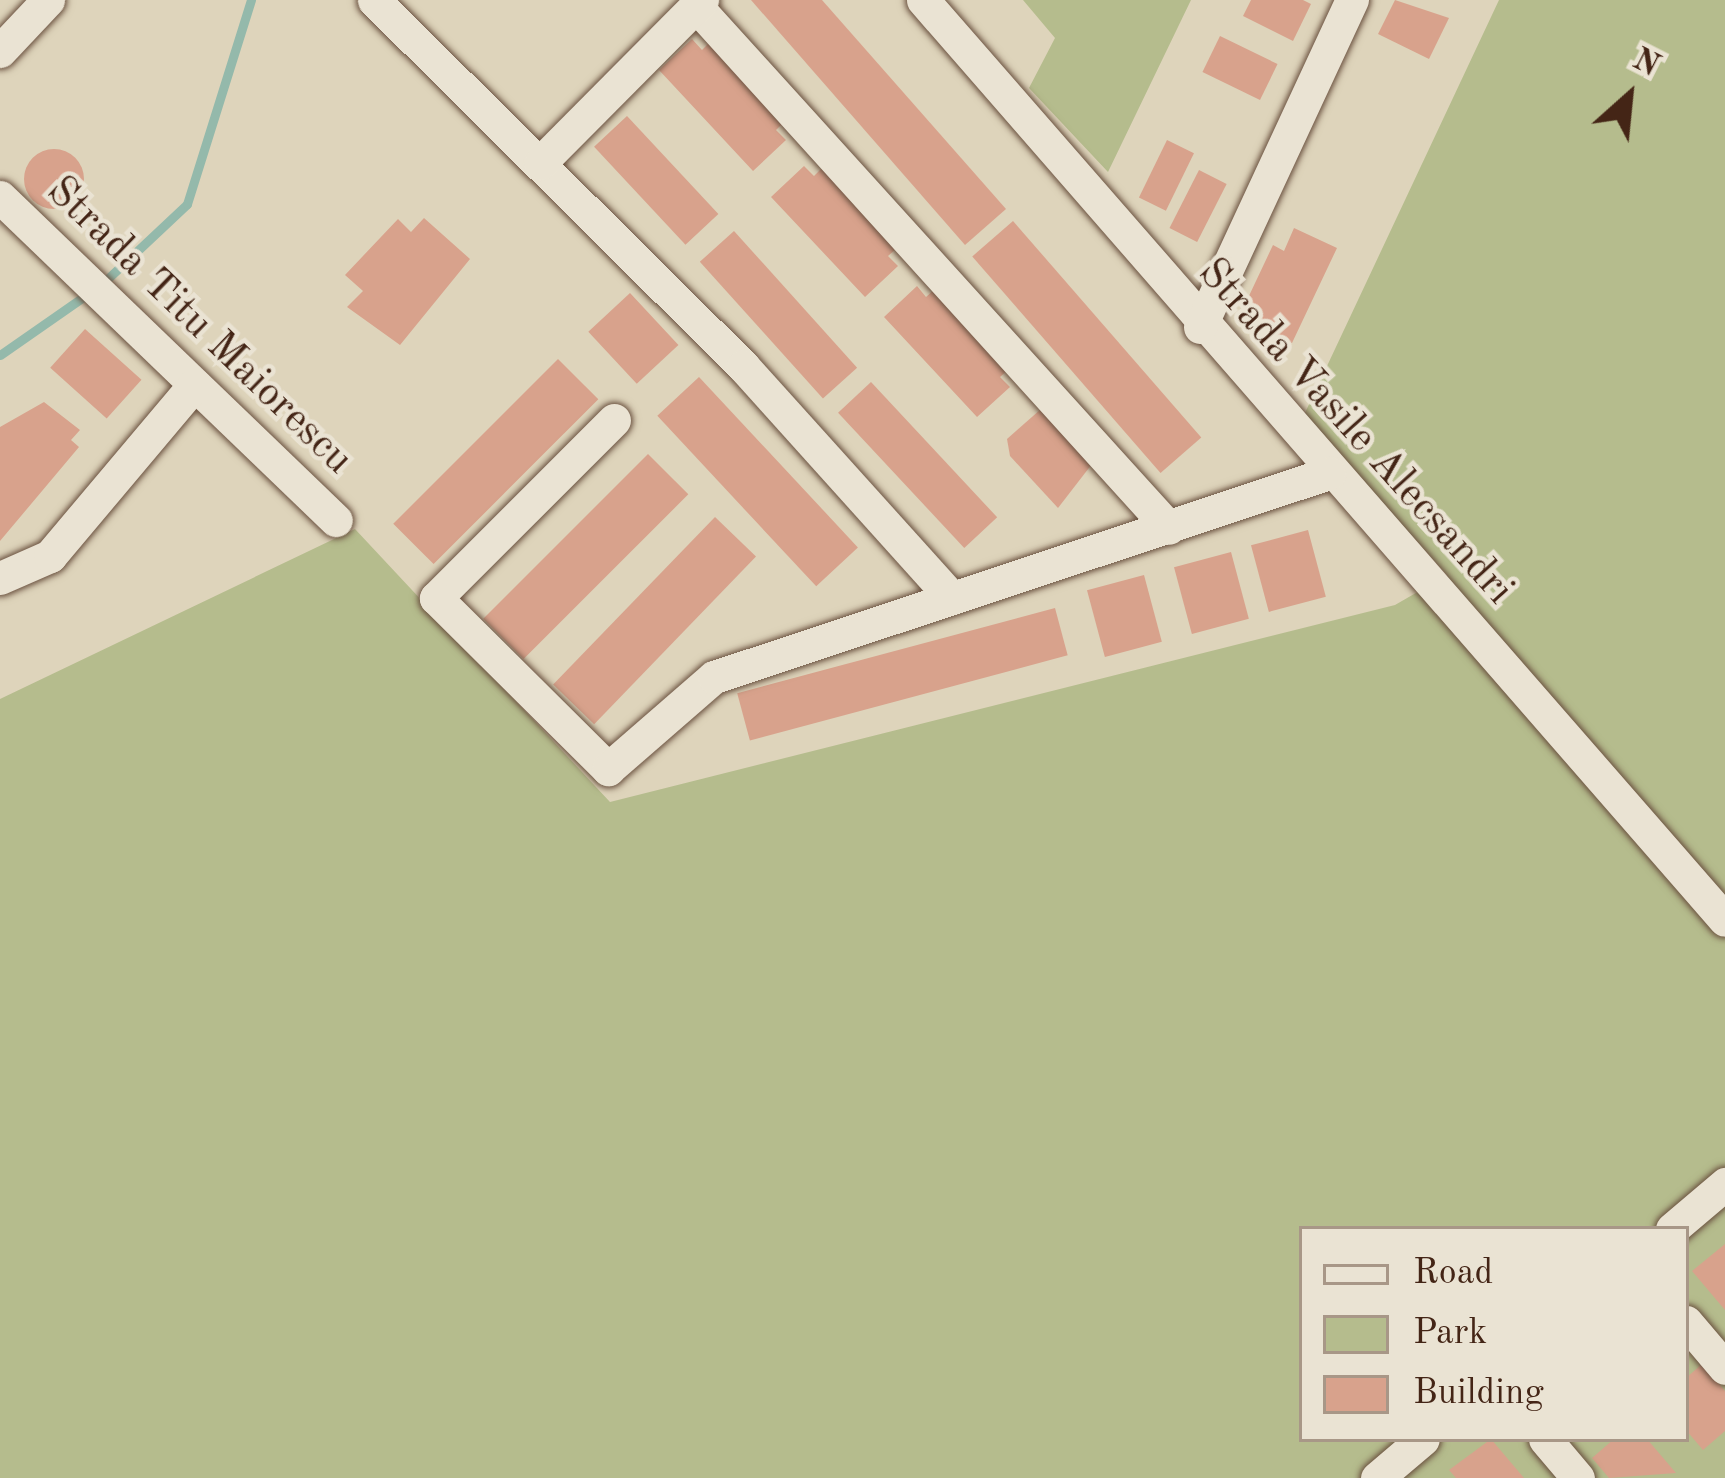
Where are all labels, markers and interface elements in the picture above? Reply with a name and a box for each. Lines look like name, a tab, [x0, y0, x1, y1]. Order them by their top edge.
north arrow	[1569, 36, 1689, 156]
text: N	[1627, 43, 1664, 84]
street label: Strada Titu Maiorescu	[35, 167, 363, 485]
street label: Strada Vasile Alecsandri	[1186, 249, 1524, 615]
legend	[1299, 1226, 1689, 1442]
text: Road	[1413, 1256, 1493, 1292]
text: Park	[1413, 1316, 1487, 1352]
text: Building	[1413, 1376, 1544, 1412]

